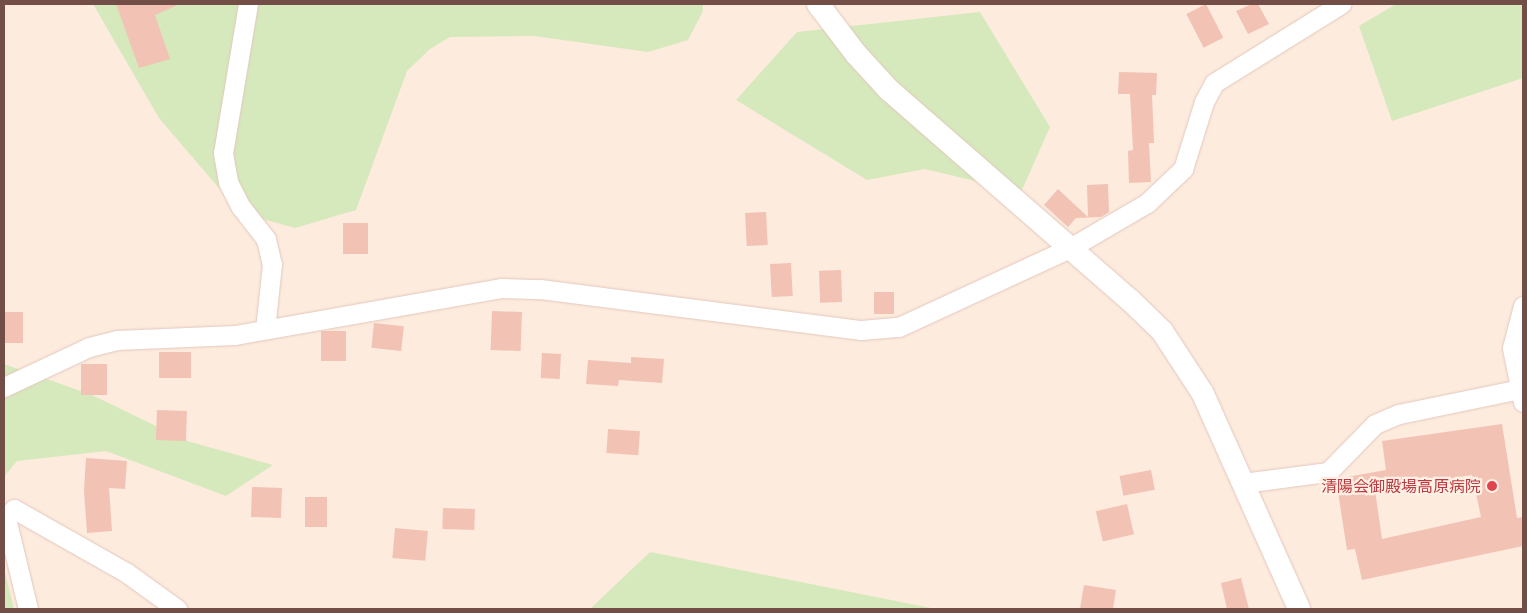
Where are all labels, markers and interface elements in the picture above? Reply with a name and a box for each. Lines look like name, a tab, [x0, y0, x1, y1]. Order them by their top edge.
place label: 清陽会御殿場高原病院	[1321, 476, 1481, 496]
marker: 清陽会御殿場高原病院	[1485, 479, 1499, 493]

